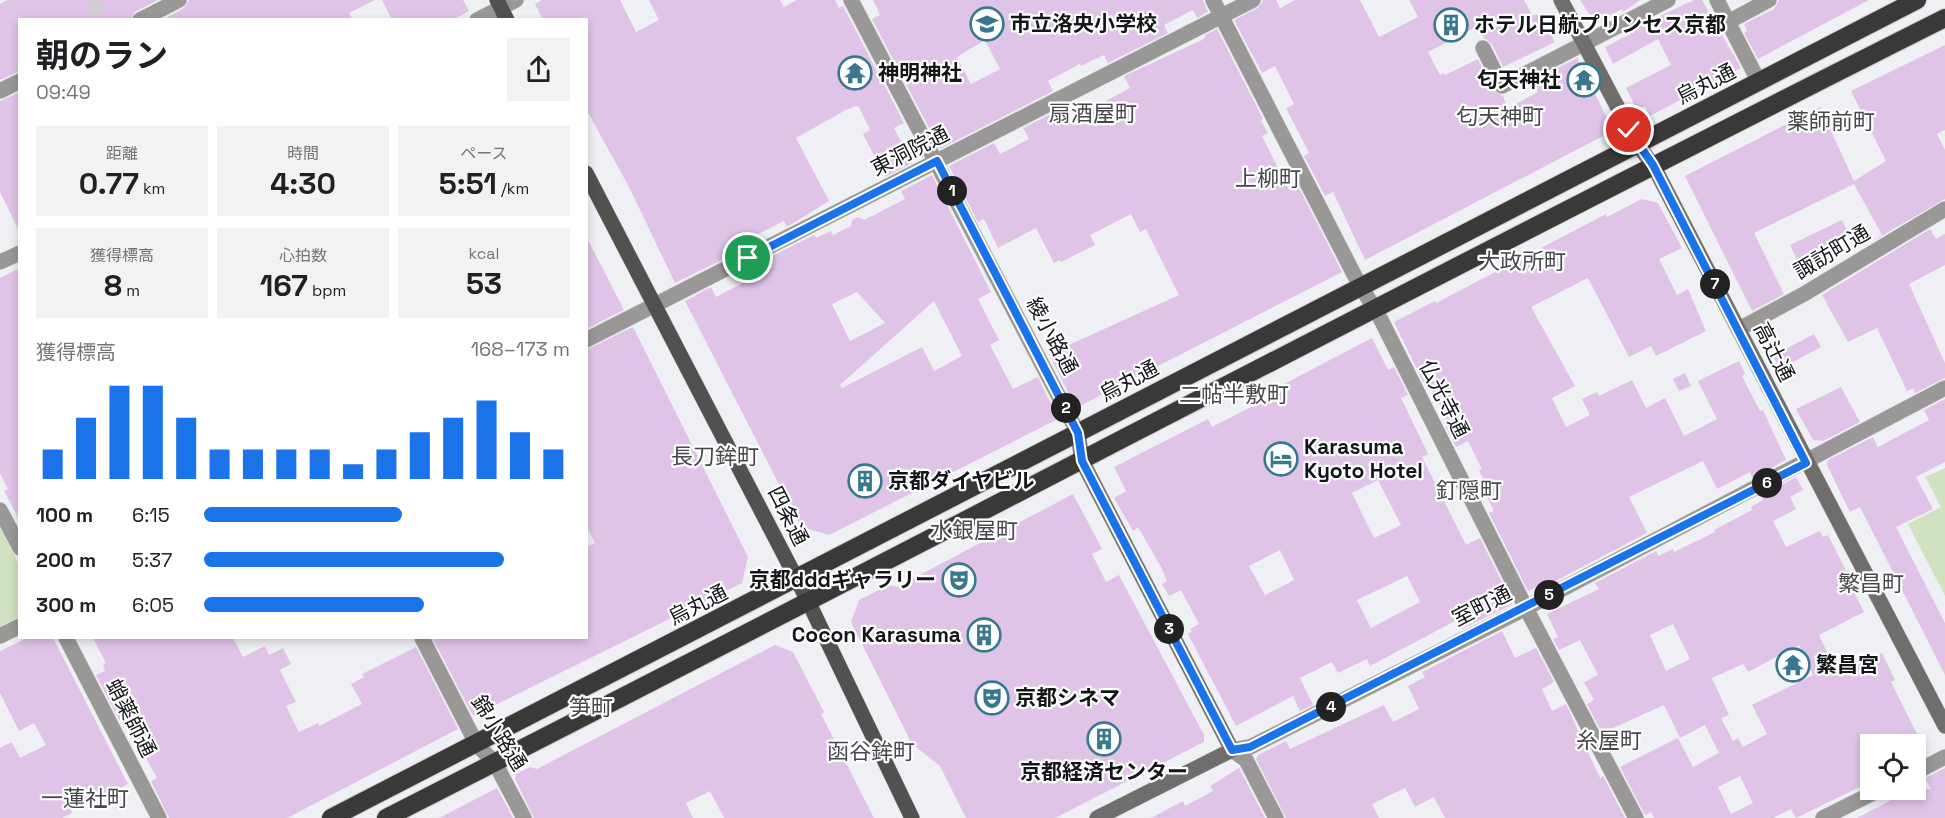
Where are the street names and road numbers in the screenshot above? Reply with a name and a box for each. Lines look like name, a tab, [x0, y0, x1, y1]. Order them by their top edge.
street label: 烏丸通	[1672, 57, 1740, 110]
street label: 東洞院通	[866, 119, 953, 182]
street label: 諏訪町通	[1789, 218, 1875, 285]
street label: 綾小路通	[1021, 292, 1084, 379]
street label: 高辻通	[1748, 318, 1801, 386]
street label: 烏丸通	[1095, 354, 1163, 407]
street label: 仏光寺通	[1413, 355, 1476, 442]
street label: 四条通	[762, 482, 815, 550]
street label: 烏丸通	[664, 578, 732, 631]
street label: 室町通	[1448, 579, 1516, 632]
street label: 蛸薬師通	[100, 674, 163, 761]
street label: 錦小路通	[466, 690, 533, 776]

